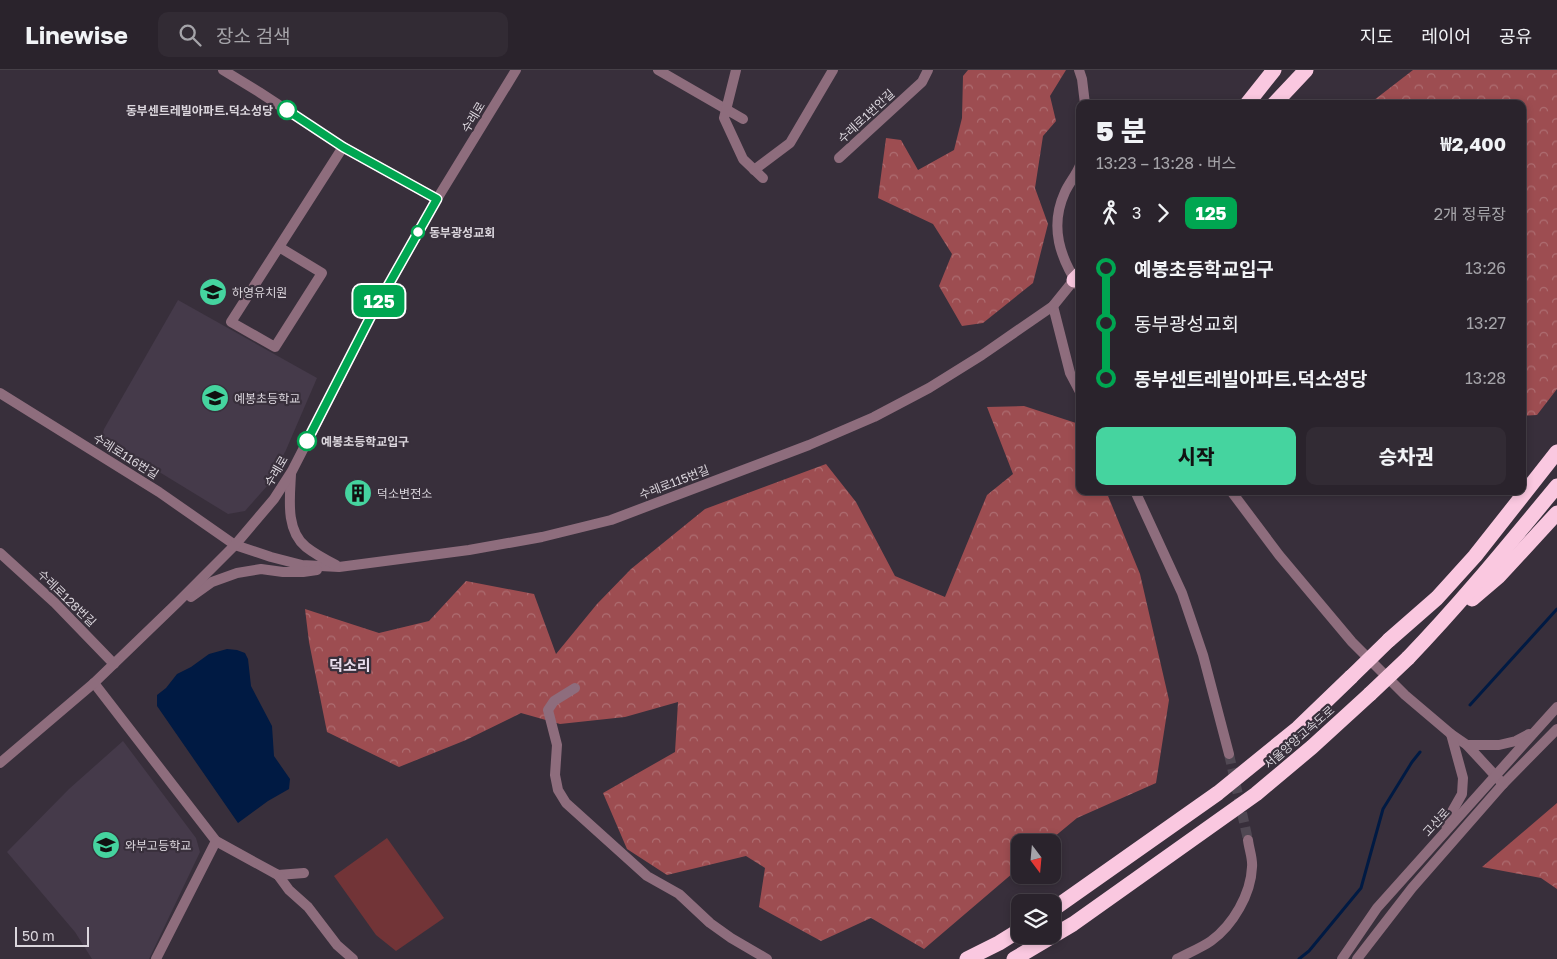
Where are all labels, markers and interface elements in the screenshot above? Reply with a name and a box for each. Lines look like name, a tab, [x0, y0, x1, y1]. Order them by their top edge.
search box	[158, 12, 508, 57]
text: Linewise	[25, 20, 128, 49]
icon: search	[176, 21, 204, 49]
text: 장소 검색	[216, 24, 291, 47]
text: 지도	[1360, 25, 1393, 47]
text: 레이어	[1421, 25, 1471, 47]
text: 공유	[1499, 25, 1532, 47]
street label: 수레로1번안길	[835, 86, 897, 146]
street label: 수레로	[458, 99, 488, 135]
marker: 동부센트레빌아파트.덕소성당	[277, 100, 297, 120]
place label: 동부센트레빌아파트.덕소성당	[126, 103, 273, 118]
text: 5 분	[1096, 114, 1146, 147]
text: ₩2,400	[1441, 132, 1506, 155]
text: 13:23 – 13:28 · 버스	[1096, 153, 1236, 173]
icon: walk	[1096, 199, 1124, 227]
icon: forward	[1149, 199, 1177, 227]
text: 125	[1195, 202, 1227, 224]
text: 3	[1132, 203, 1141, 223]
text: 2개 정류장	[1434, 204, 1506, 224]
marker: 동부광성교회	[411, 225, 425, 239]
place label: 동부광성교회	[429, 225, 495, 240]
text: 예봉초등학교입구	[1134, 257, 1274, 280]
text: 13:26	[1465, 258, 1506, 278]
school or university icon: 하영유치원	[198, 277, 228, 307]
place label: 하영유치원	[232, 285, 287, 300]
line badge: 125	[350, 285, 408, 317]
text: 125	[363, 290, 395, 312]
text: 동부광성교회	[1134, 312, 1239, 335]
text: 13:27	[1466, 313, 1506, 333]
text: 동부센트레빌아파트.덕소성당	[1134, 367, 1367, 390]
text: 13:28	[1465, 368, 1506, 388]
school or university icon: 예봉초등학교	[200, 383, 230, 413]
place label: 예봉초등학교	[234, 391, 300, 406]
button: 시작	[1096, 427, 1296, 485]
button: 승차권	[1306, 427, 1506, 485]
street label: 수레로116번길	[91, 430, 161, 482]
marker: 예봉초등학교입구	[297, 431, 317, 451]
place label: 예봉초등학교입구	[321, 434, 409, 449]
street label: 수레로	[261, 453, 291, 489]
street label: 수레로115번길	[637, 462, 711, 502]
building icon: 덕소변전소	[343, 478, 373, 508]
place label: 덕소변전소	[377, 486, 432, 501]
street label: 수레로128번길	[35, 566, 99, 630]
district label: 덕소리	[329, 656, 371, 674]
street label: 서울양양고속도로	[1261, 702, 1337, 772]
street label: 고산로	[1419, 805, 1453, 839]
school or university icon: 와부고등학교	[91, 830, 121, 860]
north arrow	[1011, 834, 1061, 884]
map controls	[1011, 834, 1061, 944]
place label: 와부고등학교	[125, 838, 191, 853]
button: layers	[1011, 894, 1061, 944]
scale bar	[15, 924, 89, 947]
text: 50 m	[22, 927, 55, 944]

